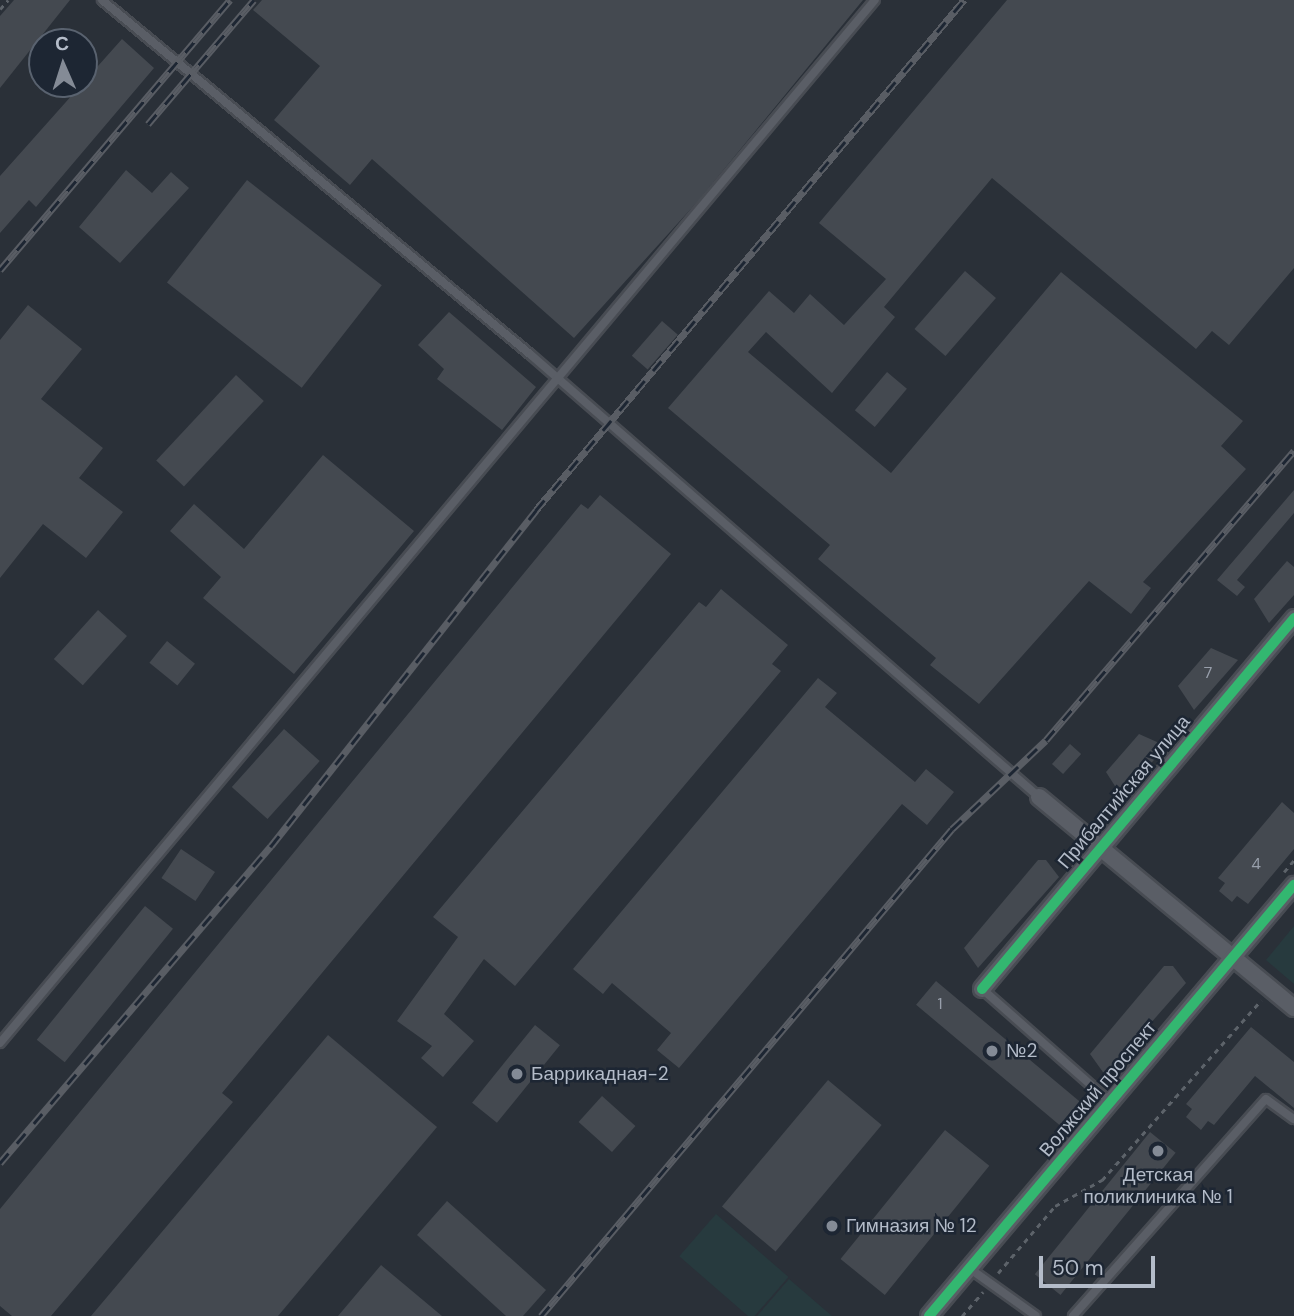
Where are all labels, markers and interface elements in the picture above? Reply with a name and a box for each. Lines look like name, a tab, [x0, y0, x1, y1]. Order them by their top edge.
north arrow	[28, 28, 98, 98]
text: С	[54, 31, 69, 56]
house number: 7	[1204, 663, 1212, 683]
street label: Прибалтийская улица	[1053, 711, 1195, 873]
house number: 4	[1251, 854, 1261, 874]
house number: 1	[938, 994, 942, 1014]
street label: Волжский проспект	[1035, 1017, 1161, 1161]
place label: №2	[1006, 1040, 1037, 1062]
marker: №2	[984, 1043, 1000, 1059]
place label: Баррикадная-2	[531, 1063, 669, 1085]
marker: Баррикадная-2	[509, 1066, 525, 1082]
marker: Детская поликлиника № 1	[1148, 1141, 1168, 1161]
place label: Детская поликлиника № 1	[1083, 1164, 1233, 1208]
place label: Гимназия № 12	[846, 1215, 977, 1237]
marker: Гимназия № 12	[824, 1218, 840, 1234]
scale bar	[1042, 1242, 1158, 1286]
text: 50 m	[1052, 1254, 1103, 1282]

